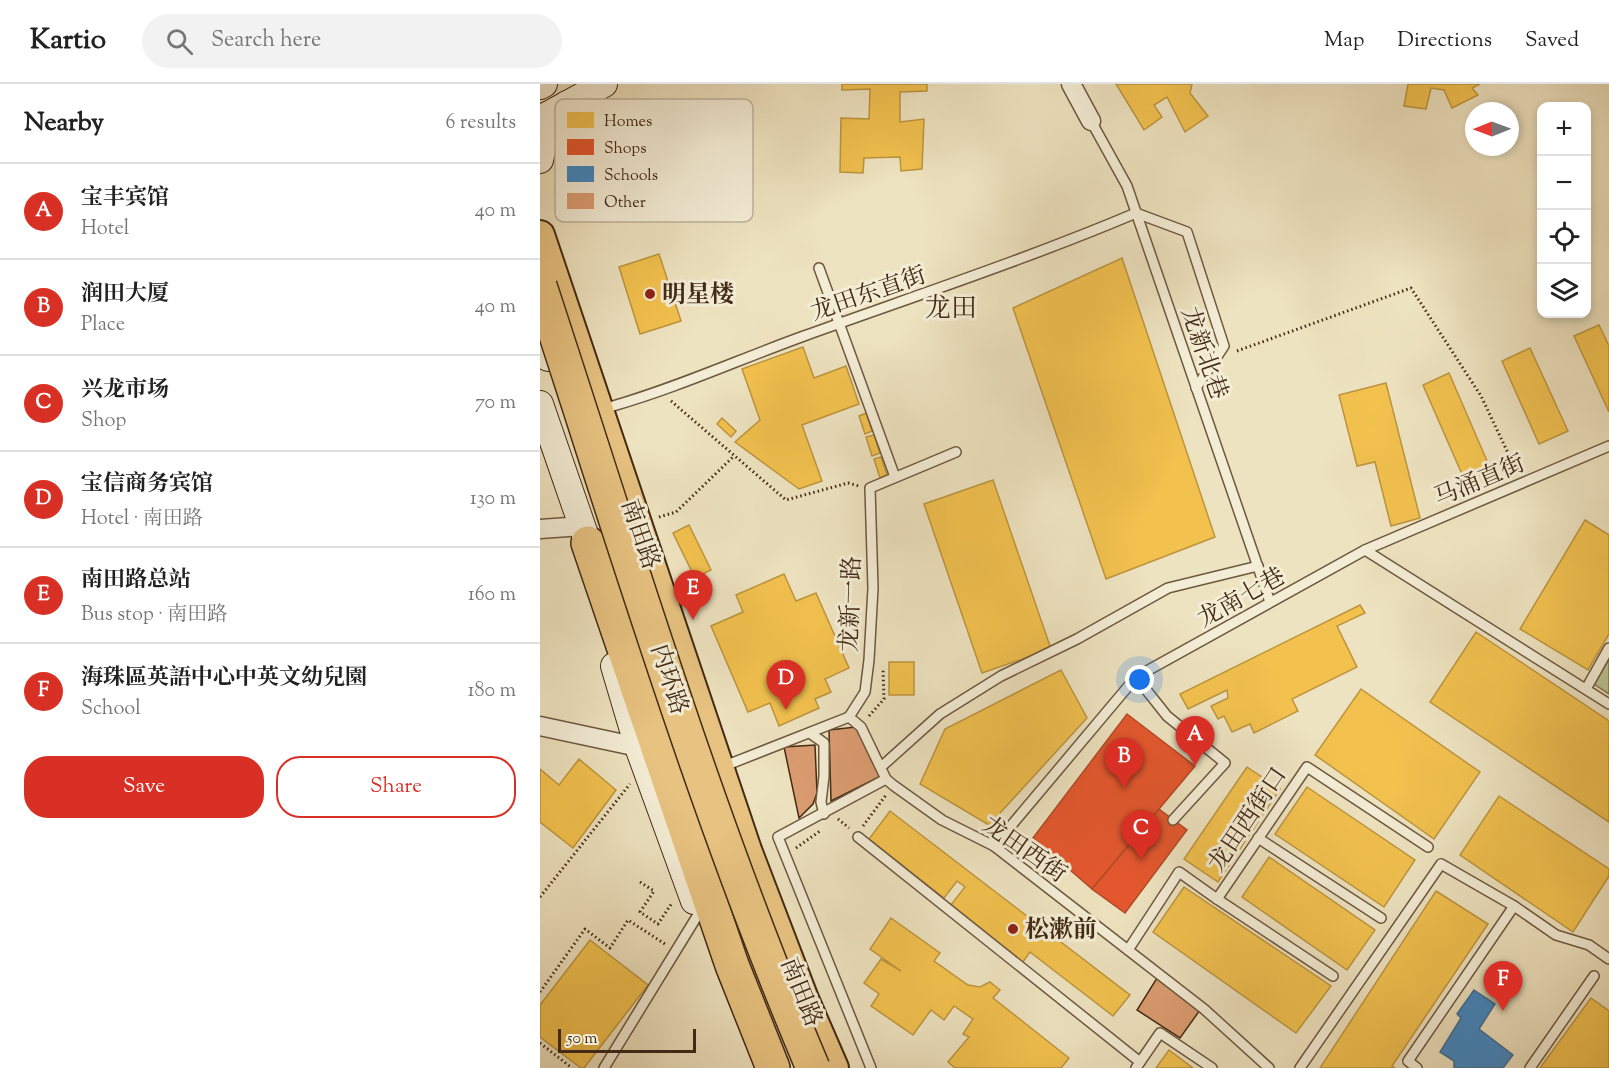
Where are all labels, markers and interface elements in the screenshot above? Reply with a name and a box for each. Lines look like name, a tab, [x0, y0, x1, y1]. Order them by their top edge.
search box	[142, 14, 562, 68]
text: Kartio	[30, 21, 106, 61]
icon: search	[163, 25, 196, 58]
text: Search here	[211, 25, 321, 57]
text: Map	[1324, 26, 1364, 56]
text: Directions	[1397, 26, 1492, 56]
text: Saved	[1525, 26, 1579, 56]
legend	[555, 99, 753, 222]
north arrow	[1465, 102, 1519, 156]
map controls	[1537, 102, 1591, 318]
button: +	[1537, 102, 1591, 156]
text: Nearby	[24, 105, 104, 142]
text: 6 results	[446, 109, 516, 138]
text: Homes	[604, 111, 652, 134]
text: Shops	[604, 138, 647, 161]
button: −	[1537, 156, 1591, 210]
text: Schools	[604, 165, 658, 188]
text: 宝丰宾馆	[81, 183, 169, 215]
text: Other	[604, 192, 646, 215]
text: A	[35, 197, 52, 226]
text: 40 m	[475, 197, 516, 226]
button: locate	[1537, 210, 1591, 264]
text: Hotel	[81, 215, 129, 244]
street label: 龙田东直街	[806, 259, 931, 330]
button: layers	[1537, 264, 1591, 318]
text: 润田大厦	[81, 279, 169, 311]
place label: 明星楼	[662, 279, 734, 313]
marker: 明星楼	[643, 287, 657, 301]
district label: 龙田	[925, 291, 977, 328]
text: B	[37, 293, 50, 322]
text: 40 m	[475, 293, 516, 322]
street label: 龙新北巷	[1171, 303, 1235, 405]
text: Place	[81, 311, 125, 340]
text: 兴龙市场	[81, 375, 169, 407]
text: C	[35, 389, 52, 418]
text: 70 m	[475, 389, 516, 418]
text: Shop	[81, 407, 126, 436]
street label: 马涌直街	[1429, 447, 1531, 516]
text: 宝信商务宾馆	[81, 469, 213, 501]
text: D	[36, 485, 51, 514]
text: 130 m	[470, 485, 516, 514]
street label: 南田路	[611, 495, 667, 574]
text: Hotel · 南田路	[81, 505, 203, 534]
street label: 龙新一路	[833, 556, 871, 653]
street label: 龙南七巷	[1192, 561, 1292, 637]
text: 南田路总站	[81, 565, 191, 597]
pin: E	[674, 570, 712, 620]
text: E	[37, 581, 50, 610]
text: 160 m	[468, 581, 516, 610]
text: Bus stop · 南田路	[81, 601, 227, 630]
street label: 内环路	[641, 640, 695, 719]
pin: D	[766, 660, 806, 710]
text: 海珠區英語中心中英文幼兒園	[81, 663, 367, 695]
your location	[1125, 665, 1154, 694]
text: F	[38, 677, 49, 706]
text: 180 m	[468, 677, 516, 706]
text: School	[81, 695, 141, 724]
pin: A	[1176, 716, 1214, 766]
pin: B	[1104, 738, 1144, 788]
button: Save	[24, 756, 264, 818]
button: Share	[276, 756, 516, 818]
street label: 龙田西街口	[1201, 761, 1296, 879]
street label: 龙田西街	[975, 809, 1073, 892]
pin: C	[1122, 810, 1160, 860]
place label: 松漱前	[1025, 914, 1097, 948]
marker: 松漱前	[1006, 922, 1020, 936]
street label: 南田路	[771, 953, 829, 1032]
pin: F	[1484, 962, 1522, 1011]
scale bar	[558, 1026, 696, 1054]
text: 50 m	[567, 1028, 598, 1051]

